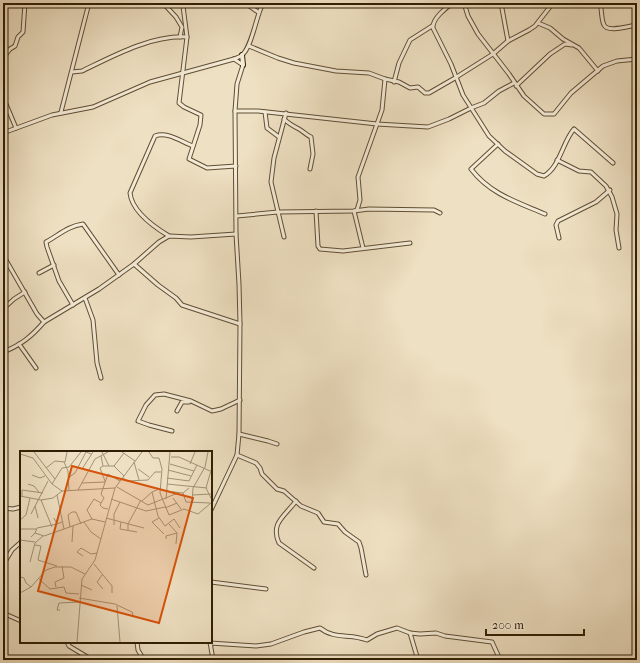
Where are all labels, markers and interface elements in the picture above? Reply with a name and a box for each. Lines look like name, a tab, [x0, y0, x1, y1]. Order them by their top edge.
inset map	[20, 451, 212, 643]
scale bar	[486, 611, 584, 637]
text: 200 m	[492, 618, 524, 632]

